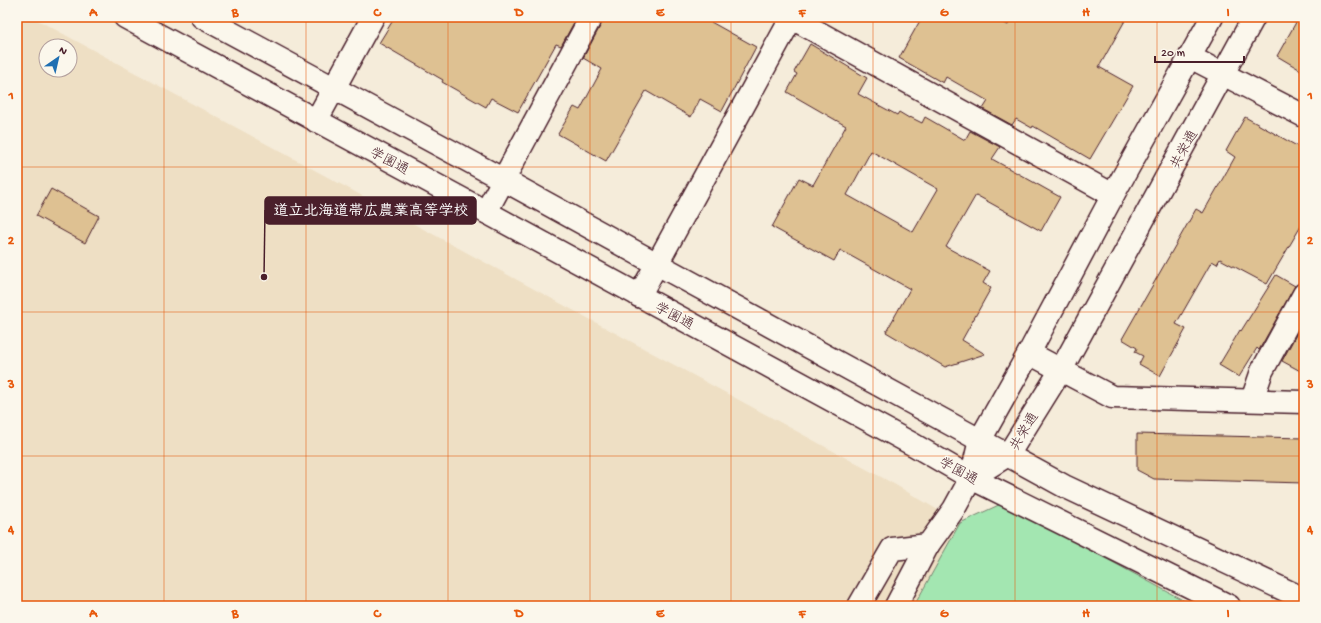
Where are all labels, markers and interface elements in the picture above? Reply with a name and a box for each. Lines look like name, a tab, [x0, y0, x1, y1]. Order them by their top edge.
text: A	[88, 6, 98, 21]
text: B	[231, 6, 240, 21]
text: C	[372, 6, 382, 21]
text: D	[514, 6, 524, 21]
text: E	[656, 6, 665, 21]
text: F	[798, 6, 807, 21]
text: G	[940, 6, 949, 21]
text: H	[1082, 6, 1090, 21]
text: I	[1226, 6, 1230, 21]
north arrow	[38, 38, 78, 78]
scale bar	[1155, 38, 1244, 64]
text: N	[56, 44, 69, 58]
text: 20 m	[1161, 47, 1186, 61]
text: 1	[7, 89, 14, 104]
text: 1	[1306, 89, 1313, 104]
street label: 共栄通	[1168, 128, 1203, 173]
street label: 学園通	[366, 145, 411, 180]
callout: 道立北海道帯広農業高等学校	[265, 197, 476, 224]
text: 道立北海道帯広農業高等学校	[273, 202, 469, 221]
text: 2	[8, 234, 15, 249]
text: 2	[1307, 234, 1314, 249]
street label: 学園通	[651, 300, 696, 335]
text: 3	[7, 378, 15, 393]
text: 3	[1306, 378, 1314, 393]
street label: 共栄通	[1007, 410, 1043, 455]
street label: 学園通	[935, 455, 980, 490]
text: 4	[7, 523, 15, 538]
text: 4	[1306, 523, 1314, 538]
text: A	[88, 607, 98, 622]
text: B	[231, 607, 240, 622]
text: C	[372, 607, 382, 622]
text: D	[514, 607, 524, 622]
text: E	[656, 607, 665, 622]
text: F	[798, 607, 807, 622]
text: G	[940, 607, 949, 622]
text: H	[1082, 607, 1090, 622]
text: I	[1226, 607, 1230, 622]

